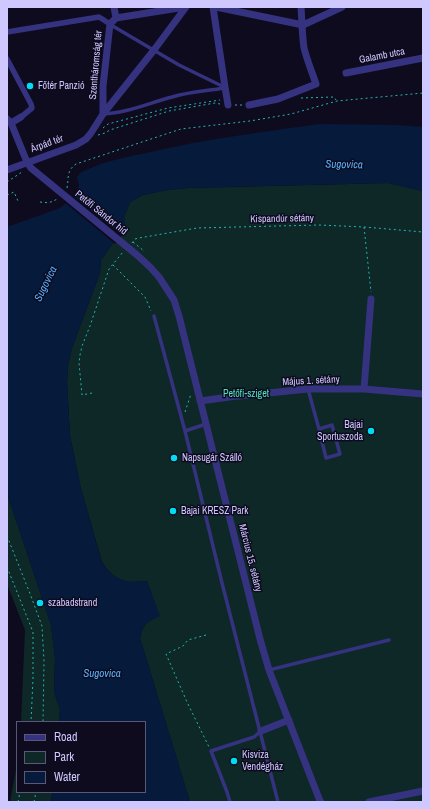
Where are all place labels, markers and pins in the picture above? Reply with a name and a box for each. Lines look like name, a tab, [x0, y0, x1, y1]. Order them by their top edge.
place label: Főtér Panzió	[38, 80, 85, 92]
marker: Főtér Panzió	[25, 81, 35, 91]
place label: Bajai Sportuszoda	[317, 419, 363, 442]
marker: Bajai Sportuszoda	[366, 426, 376, 436]
place label: Napsugár Szálló	[182, 452, 242, 464]
marker: Napsugár Szálló	[169, 453, 179, 463]
place label: Bajai KRESZ Park	[181, 505, 248, 517]
marker: Bajai KRESZ Park	[168, 506, 178, 516]
place label: szabadstrand	[48, 597, 97, 609]
marker: szabadstrand	[35, 598, 45, 608]
place label: Kisviza Vendégház	[242, 749, 283, 772]
marker: Kisviza Vendégház	[229, 756, 239, 766]

